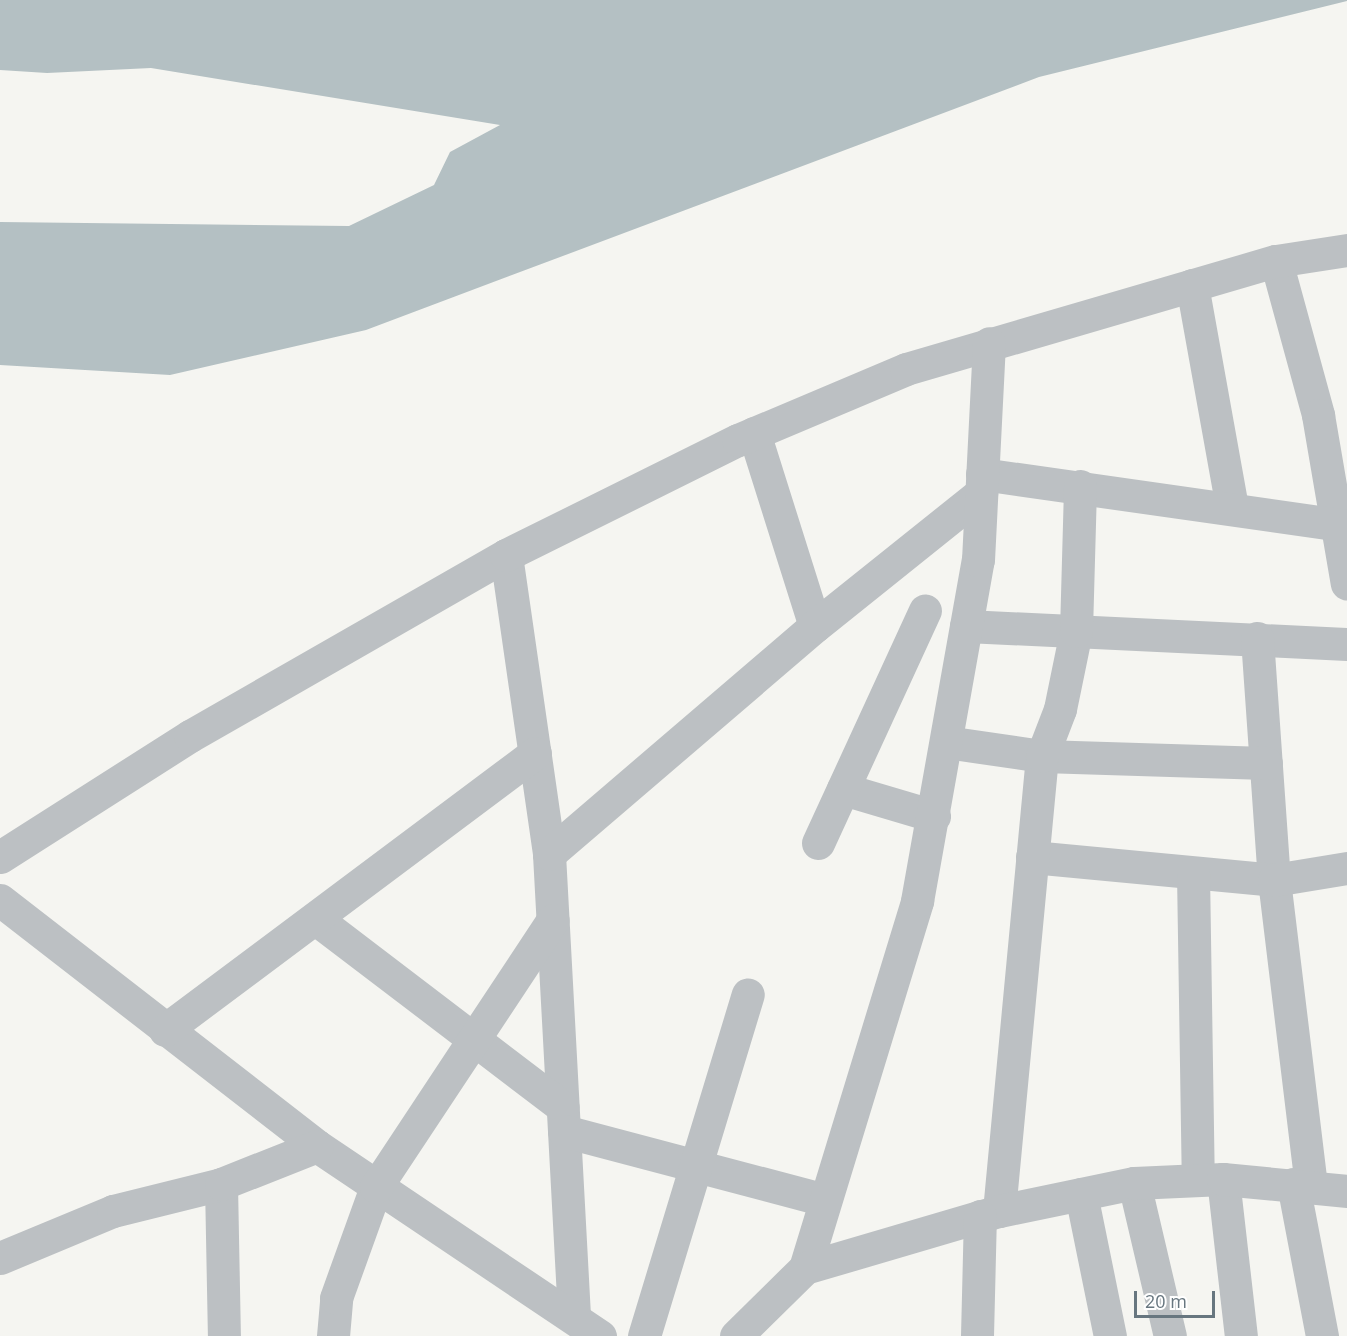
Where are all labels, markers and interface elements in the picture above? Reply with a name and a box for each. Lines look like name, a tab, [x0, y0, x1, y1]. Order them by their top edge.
scale bar	[1137, 1279, 1218, 1317]
text: 20 m	[1145, 1289, 1187, 1313]

